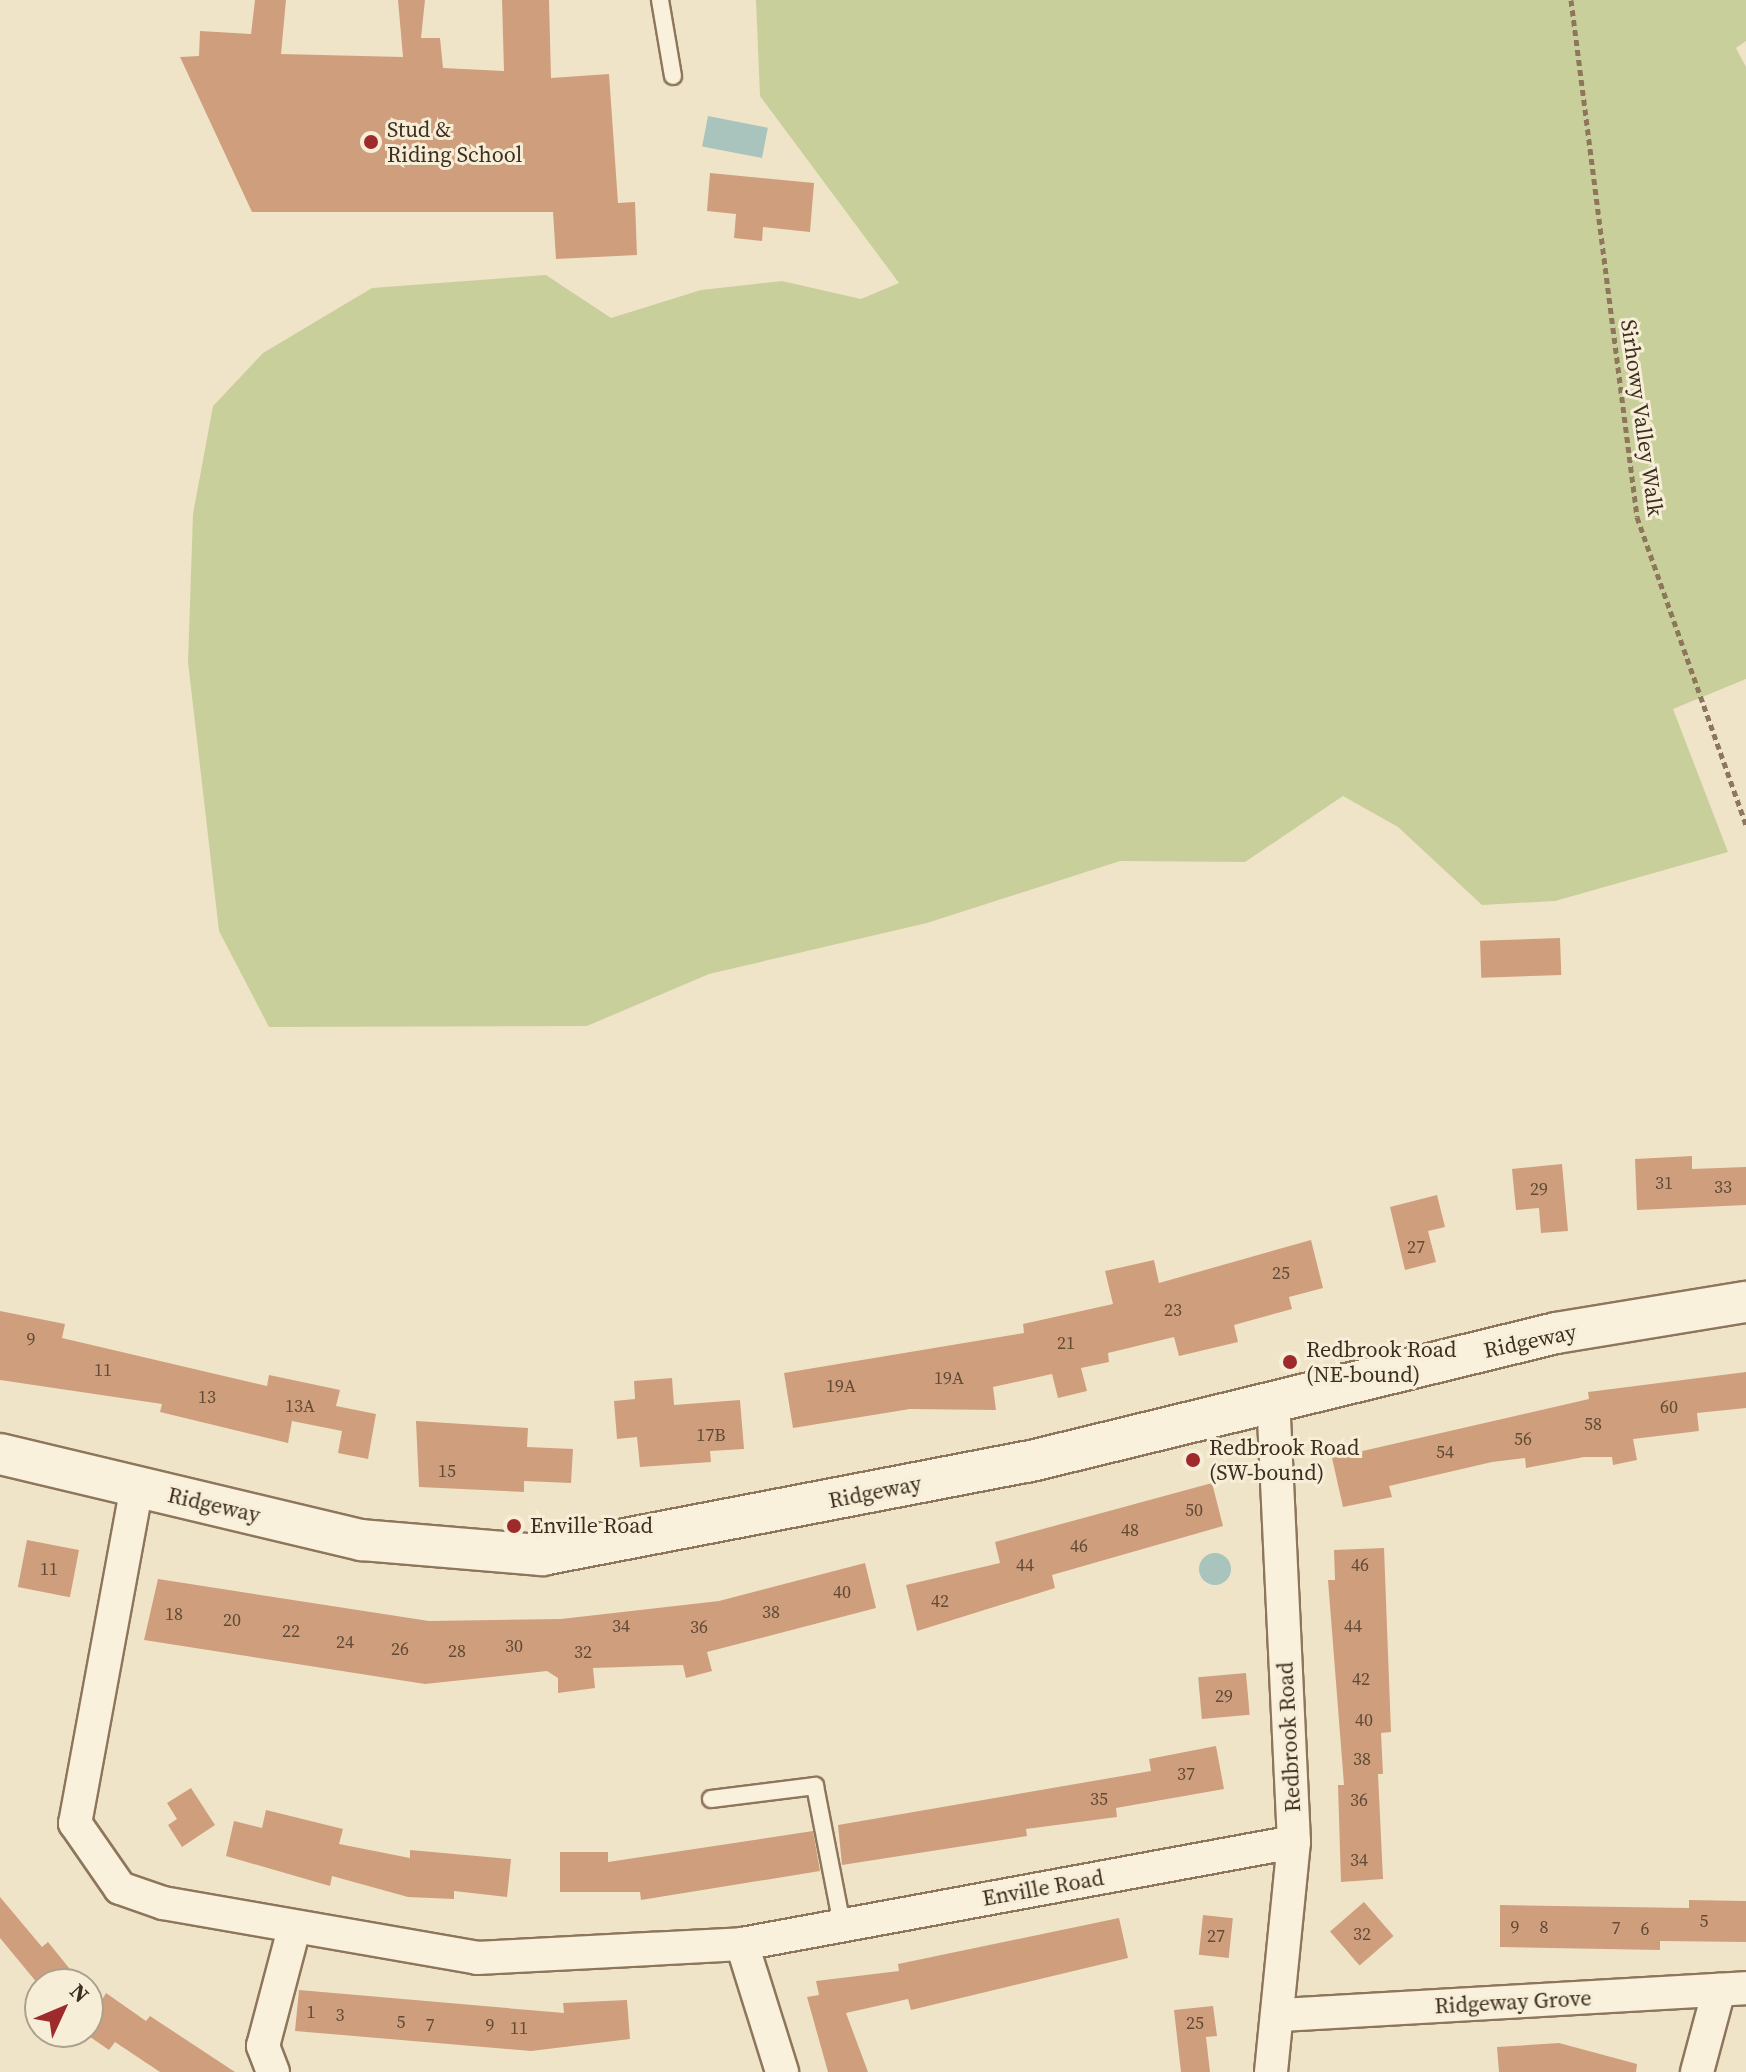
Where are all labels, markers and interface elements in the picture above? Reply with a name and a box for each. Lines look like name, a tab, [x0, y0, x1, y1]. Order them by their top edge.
place label: Stud & Riding School	[387, 116, 522, 168]
marker: Stud & Riding School	[362, 133, 380, 151]
street label: Sirhowy Valley Walk	[1615, 317, 1669, 519]
house number: 31	[1655, 1172, 1673, 1194]
house number: 33	[1714, 1176, 1732, 1198]
house number: 29	[1530, 1178, 1548, 1200]
house number: 27	[1407, 1236, 1425, 1258]
house number: 25	[1272, 1262, 1290, 1284]
house number: 23	[1164, 1299, 1182, 1321]
street label: Ridgeway	[1481, 1318, 1579, 1364]
house number: 9	[27, 1328, 35, 1350]
house number: 21	[1057, 1332, 1075, 1354]
place label: Redbrook Road (NE-bound)	[1306, 1336, 1457, 1388]
marker: Redbrook Road (NE-bound)	[1281, 1353, 1299, 1371]
house number: 11	[94, 1359, 112, 1381]
house number: 19A	[934, 1367, 964, 1389]
house number: 19A	[826, 1375, 856, 1397]
house number: 13	[198, 1386, 216, 1408]
house number: 13A	[285, 1395, 315, 1417]
house number: 60	[1660, 1396, 1678, 1418]
house number: 58	[1584, 1413, 1602, 1435]
house number: 17B	[696, 1424, 726, 1446]
house number: 56	[1514, 1428, 1532, 1450]
place label: Redbrook Road (SW-bound)	[1209, 1434, 1360, 1486]
house number: 54	[1436, 1441, 1454, 1463]
marker: Redbrook Road (SW-bound)	[1184, 1451, 1202, 1469]
house number: 15	[438, 1460, 456, 1482]
street label: Ridgeway	[826, 1470, 924, 1514]
street label: Ridgeway	[165, 1482, 263, 1528]
house number: 50	[1185, 1499, 1203, 1521]
place label: Enville Road	[530, 1513, 653, 1539]
marker: Enville Road	[505, 1517, 523, 1535]
house number: 48	[1121, 1519, 1139, 1541]
house number: 46	[1070, 1535, 1088, 1557]
house number: 44	[1016, 1554, 1034, 1576]
house number: 46	[1351, 1554, 1369, 1576]
house number: 11	[40, 1558, 58, 1580]
house number: 40	[833, 1581, 851, 1603]
house number: 42	[931, 1590, 949, 1612]
house number: 38	[762, 1601, 780, 1623]
house number: 18	[165, 1603, 183, 1625]
house number: 20	[223, 1609, 241, 1631]
house number: 34	[612, 1615, 630, 1637]
house number: 44	[1344, 1615, 1362, 1637]
house number: 36	[690, 1616, 708, 1638]
house number: 22	[282, 1620, 300, 1642]
house number: 24	[336, 1631, 354, 1653]
house number: 30	[505, 1635, 523, 1657]
house number: 26	[391, 1638, 409, 1660]
house number: 28	[448, 1640, 466, 1662]
house number: 32	[574, 1641, 592, 1663]
street label: Redbrook Road	[1272, 1661, 1306, 1813]
house number: 42	[1352, 1668, 1370, 1690]
house number: 29	[1215, 1685, 1233, 1707]
house number: 40	[1355, 1709, 1373, 1731]
house number: 38	[1353, 1748, 1371, 1770]
house number: 37	[1177, 1763, 1195, 1785]
house number: 35	[1090, 1788, 1108, 1810]
house number: 36	[1350, 1789, 1368, 1811]
house number: 34	[1350, 1849, 1368, 1871]
street label: Enville Road	[980, 1864, 1106, 1912]
house number: 5	[1700, 1910, 1708, 1932]
house number: 9	[1511, 1916, 1519, 1938]
house number: 8	[1540, 1916, 1548, 1938]
house number: 7	[1612, 1917, 1620, 1939]
house number: 6	[1641, 1918, 1649, 1940]
house number: 32	[1353, 1923, 1371, 1945]
house number: 27	[1207, 1925, 1225, 1947]
north arrow	[24, 1968, 104, 2048]
text: N	[63, 1977, 96, 2009]
street label: Ridgeway Grove	[1434, 1985, 1592, 2019]
house number: 1	[307, 2001, 315, 2023]
house number: 3	[336, 2004, 344, 2026]
house number: 5	[397, 2011, 405, 2033]
house number: 25	[1186, 2012, 1204, 2034]
house number: 7	[426, 2014, 434, 2036]
house number: 9	[486, 2014, 494, 2036]
house number: 11	[510, 2017, 528, 2039]

